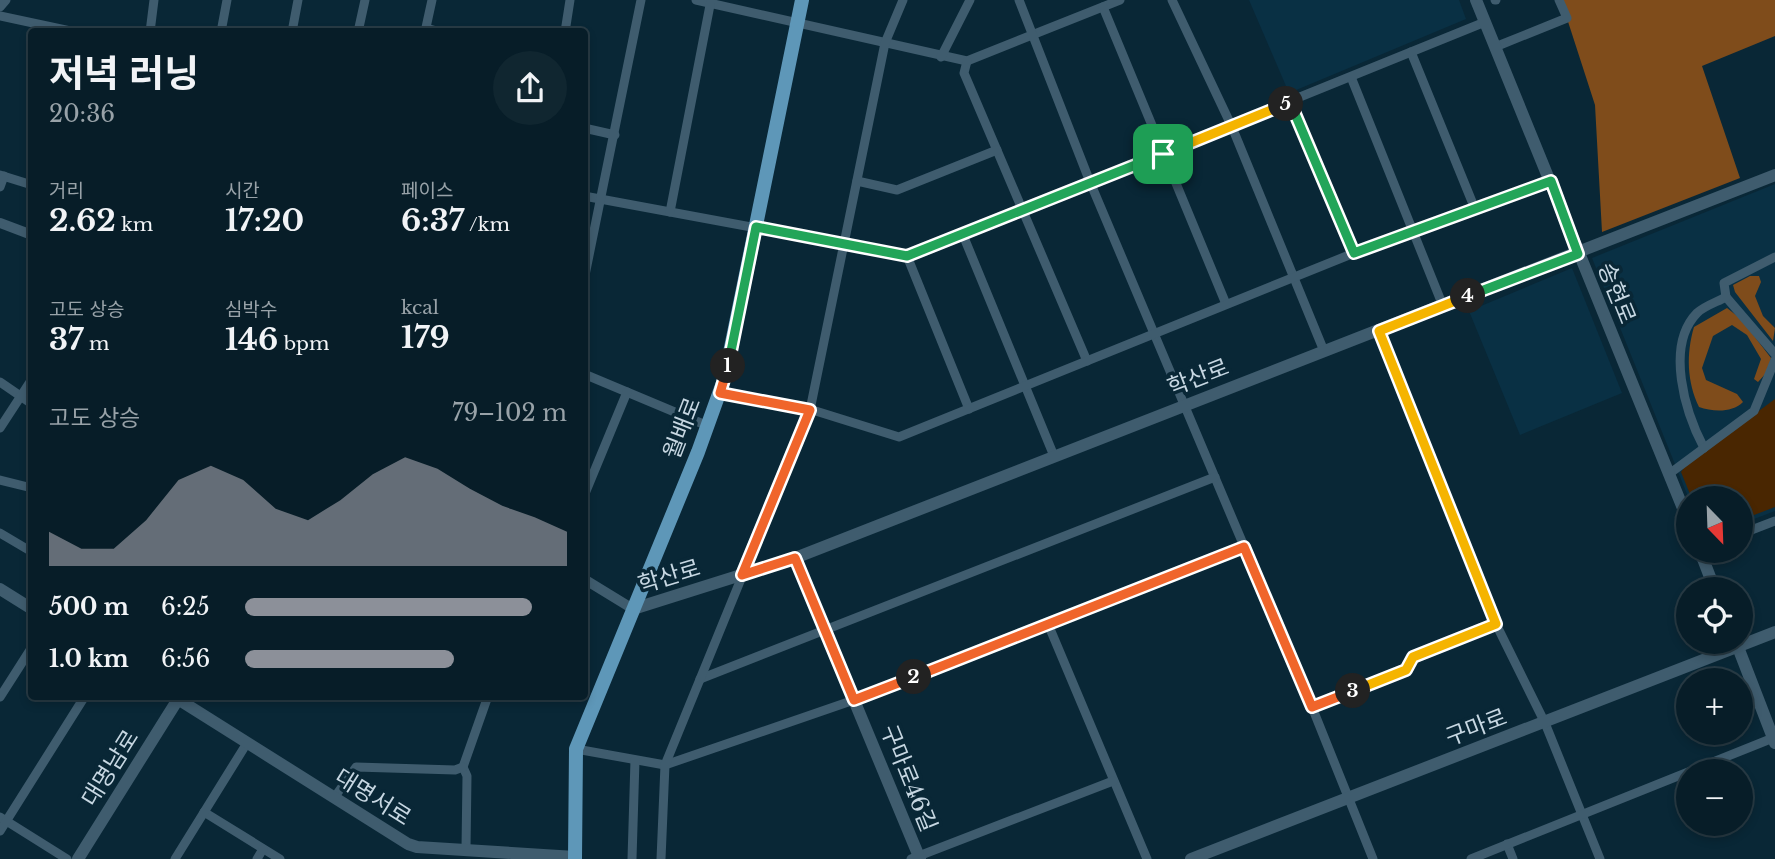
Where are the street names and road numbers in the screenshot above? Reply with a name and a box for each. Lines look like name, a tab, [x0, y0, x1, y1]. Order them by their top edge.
street label: 송현로	[1592, 258, 1642, 328]
street label: 학산로	[1163, 353, 1233, 401]
street label: 월배로	[658, 393, 706, 463]
street label: 학산로	[635, 553, 703, 599]
street label: 구마로	[1441, 703, 1511, 751]
street label: 구마로46길	[875, 720, 943, 836]
street label: 대명남로	[76, 725, 144, 811]
street label: 대명서로	[330, 763, 416, 831]

